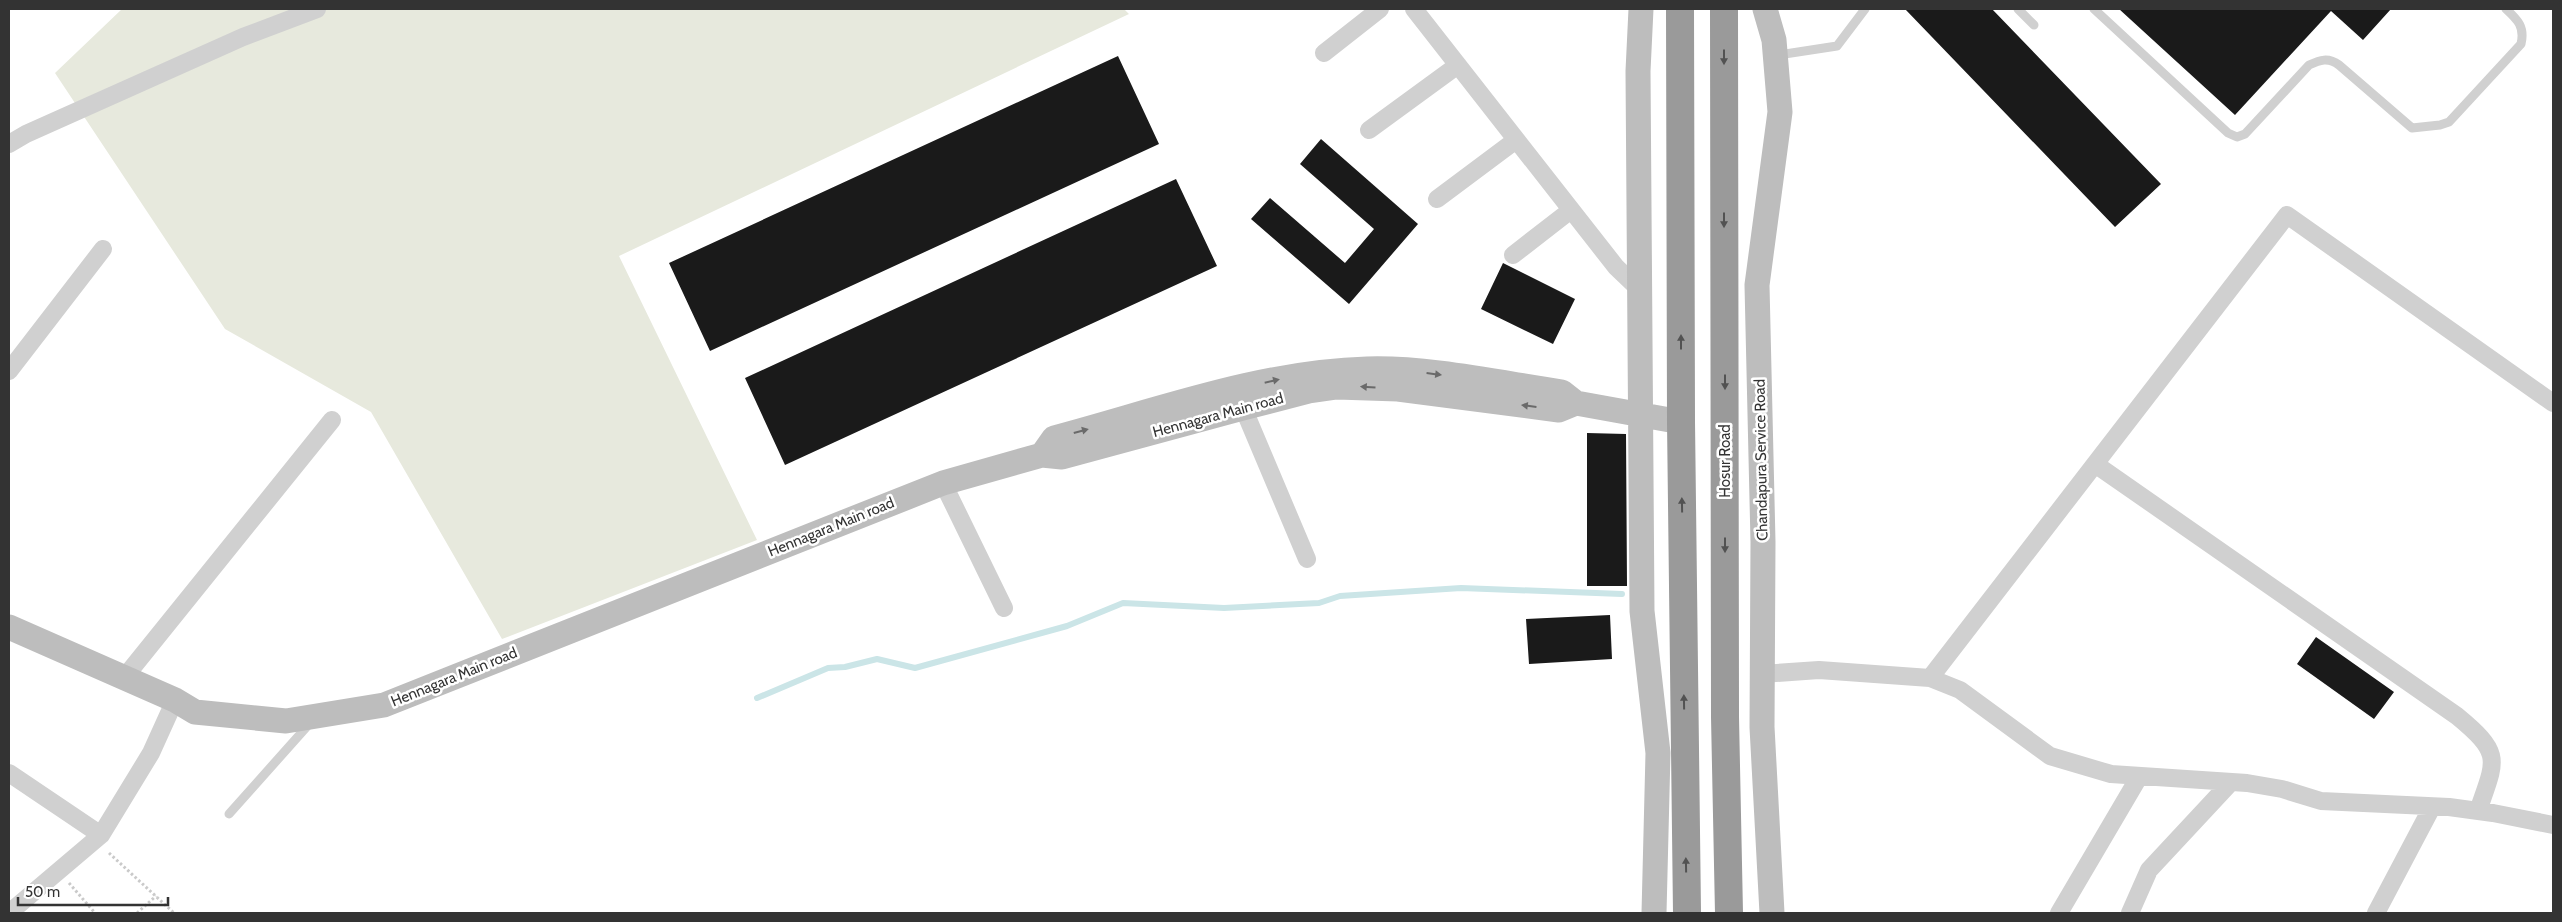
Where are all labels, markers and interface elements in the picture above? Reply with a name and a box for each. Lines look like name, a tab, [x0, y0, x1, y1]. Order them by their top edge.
one-way arrow	[1720, 50, 1728, 66]
one-way arrow	[1720, 212, 1728, 228]
one-way arrow	[1677, 334, 1685, 350]
one-way arrow	[1426, 370, 1442, 378]
one-way arrow	[1721, 375, 1729, 391]
one-way arrow	[1265, 377, 1280, 385]
street label: Chandapura Service Road	[1751, 379, 1771, 541]
one-way arrow	[1360, 383, 1376, 391]
street label: Hennagara Main road	[1151, 389, 1285, 441]
one-way arrow	[1521, 402, 1537, 410]
street label: Hosur Road	[1716, 424, 1734, 498]
one-way arrow	[1074, 427, 1089, 435]
street label: Hennagara Main road	[765, 493, 897, 561]
one-way arrow	[1678, 496, 1686, 512]
one-way arrow	[1721, 537, 1729, 553]
street label: Hennagara Main road	[388, 643, 520, 711]
one-way arrow	[1680, 694, 1688, 710]
one-way arrow	[1682, 856, 1690, 872]
scale bar	[18, 874, 168, 906]
text: 50 m	[25, 883, 60, 901]

